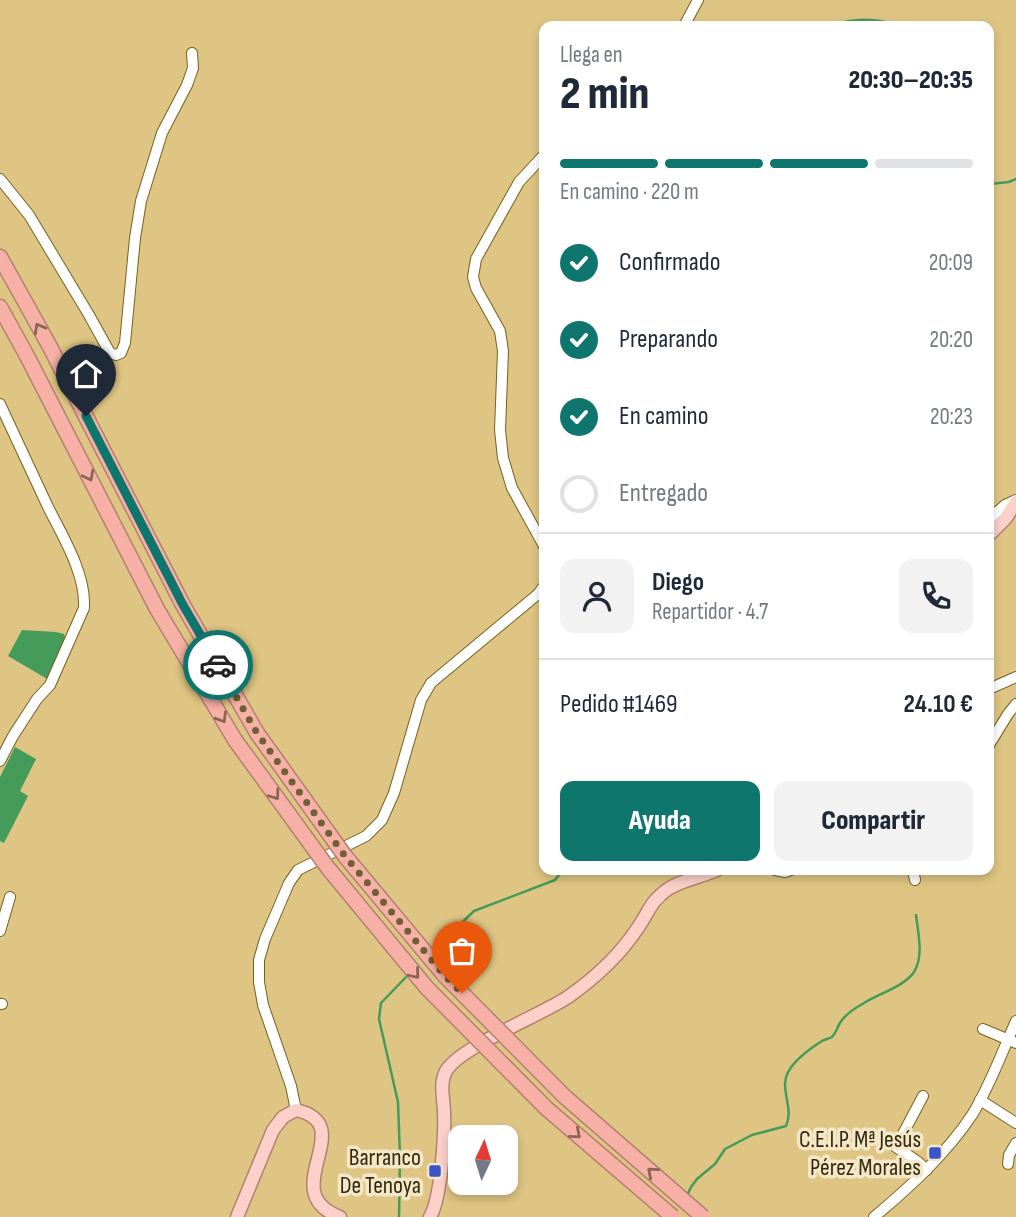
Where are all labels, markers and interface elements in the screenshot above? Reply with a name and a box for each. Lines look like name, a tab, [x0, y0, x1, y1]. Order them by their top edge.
text: Llega en	[560, 41, 623, 69]
text: 20:30–20:35	[848, 65, 973, 96]
text: 2 min	[560, 67, 649, 122]
text: En camino · 220 m	[560, 178, 699, 206]
icon: check	[560, 244, 598, 282]
text: Confirmado	[619, 247, 720, 278]
text: 20:09	[929, 249, 973, 277]
icon: check	[560, 321, 598, 359]
one-way arrow	[34, 323, 47, 335]
text: Preparando	[619, 324, 718, 355]
text: 20:20	[929, 326, 973, 354]
pin	[56, 344, 116, 416]
icon: home	[67, 355, 105, 393]
icon: check	[560, 398, 598, 436]
text: En camino	[619, 401, 709, 432]
text: 20:23	[930, 403, 973, 431]
one-way arrow	[81, 468, 94, 481]
text: Entregado	[619, 478, 708, 509]
button: person	[560, 559, 634, 633]
button: phone	[899, 559, 973, 633]
text: Diego	[652, 567, 704, 598]
text: Repartidor · 4.7	[652, 598, 768, 626]
courier	[183, 630, 253, 700]
icon: car	[199, 646, 237, 684]
text: Pedido #1469	[560, 689, 677, 720]
text: 24.10 €	[904, 689, 973, 720]
one-way arrow	[214, 710, 227, 723]
button: Ayuda	[560, 781, 760, 861]
button: Compartir	[774, 781, 973, 861]
one-way arrow	[267, 787, 279, 800]
pin	[432, 921, 492, 993]
icon: bag	[443, 932, 481, 970]
one-way arrow	[407, 966, 420, 978]
north arrow	[448, 1125, 518, 1195]
map controls	[448, 1125, 518, 1195]
place label: C.E.I.P. Mª Jesús Pérez Morales	[799, 1125, 921, 1182]
one-way arrow	[568, 1126, 581, 1138]
place label: Barranco De Tenoya	[340, 1143, 421, 1200]
marker: C.E.I.P. Mª Jesús Pérez Morales	[927, 1145, 943, 1161]
marker: Barranco De Tenoya	[427, 1163, 443, 1179]
one-way arrow	[647, 1168, 660, 1180]

